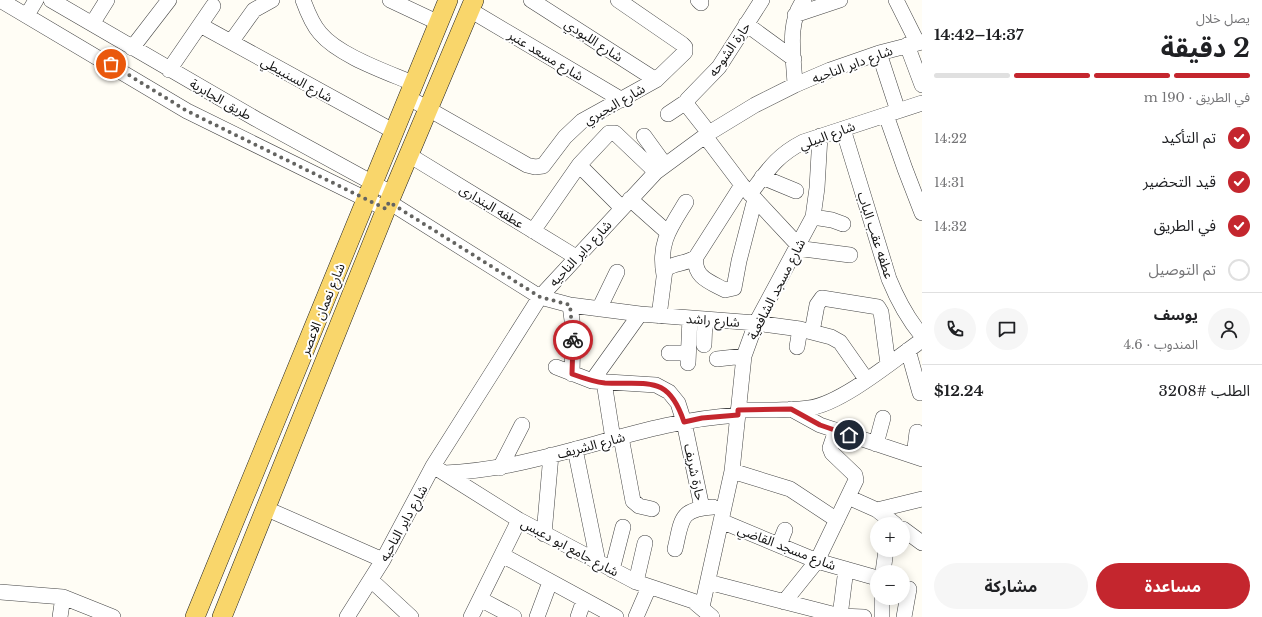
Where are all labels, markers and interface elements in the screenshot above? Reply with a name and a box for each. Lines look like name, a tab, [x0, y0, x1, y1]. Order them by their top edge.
text: يصل خلال	[1196, 10, 1250, 27]
street label: شارع اللبودي	[560, 15, 626, 67]
street label: حارة الشوحه	[705, 19, 754, 80]
text: 14:37–14:42	[934, 25, 1024, 44]
street label: شارع مسعد عنبر	[503, 26, 587, 86]
text: 2 دقيقة	[1161, 32, 1250, 64]
street label: شارع داير الناحيه	[809, 42, 896, 89]
pin	[94, 47, 128, 81]
icon: bag	[100, 53, 122, 75]
street label: شارع السنبيطي	[257, 53, 336, 108]
street label: طريق الجابرية	[187, 75, 255, 124]
street label: شارع البحيري	[580, 80, 649, 131]
text: في الطريق · 190 m	[1144, 89, 1250, 106]
street label: شارع البيلي	[797, 118, 858, 155]
icon: check	[1228, 127, 1250, 149]
text: تم التأكيد	[1162, 128, 1216, 147]
text: 14:22	[934, 130, 967, 147]
icon: check	[1228, 171, 1250, 193]
text: قيد التحضير	[1143, 172, 1216, 191]
text: 14:31	[934, 174, 965, 191]
street label: عطفه البندارى	[456, 181, 528, 233]
street label: عطفه عقب الباب	[853, 189, 898, 281]
icon: check	[1228, 215, 1250, 237]
text: في الطريق	[1154, 216, 1216, 235]
street label: شارع داير الناحيه	[545, 217, 617, 291]
text: 14:32	[934, 218, 967, 235]
street label: شارع مسجد الشافعية	[744, 236, 811, 343]
text: تم التوصيل	[1149, 260, 1216, 279]
street label: شارع نعمان الاعصر	[296, 261, 351, 359]
text: يوسف	[1154, 305, 1198, 324]
button: phone	[934, 308, 976, 350]
button: chat	[986, 308, 1028, 350]
button: person	[1208, 308, 1250, 350]
street label: شارع راشد	[685, 310, 740, 333]
courier	[553, 320, 593, 360]
icon: bike	[562, 329, 584, 351]
text: المندوب · 4.6	[1123, 336, 1198, 353]
text: $12.24	[934, 381, 984, 400]
text: الطلب #3208	[1158, 381, 1250, 400]
pin	[832, 418, 866, 452]
icon: home	[838, 424, 860, 446]
street label: شارع الشريف	[555, 428, 627, 465]
street label: حارة شريف	[680, 442, 709, 502]
street label: شارع داير الناحيه	[375, 482, 433, 565]
street label: شارع جامع ابو دعبس	[517, 515, 621, 582]
map controls	[870, 517, 910, 605]
button: +	[870, 517, 910, 557]
street label: شارع مسجد القاضي	[735, 521, 838, 576]
button: مشاركة	[934, 563, 1088, 609]
button: مساعدة	[1096, 563, 1250, 609]
button: −	[870, 565, 910, 605]

